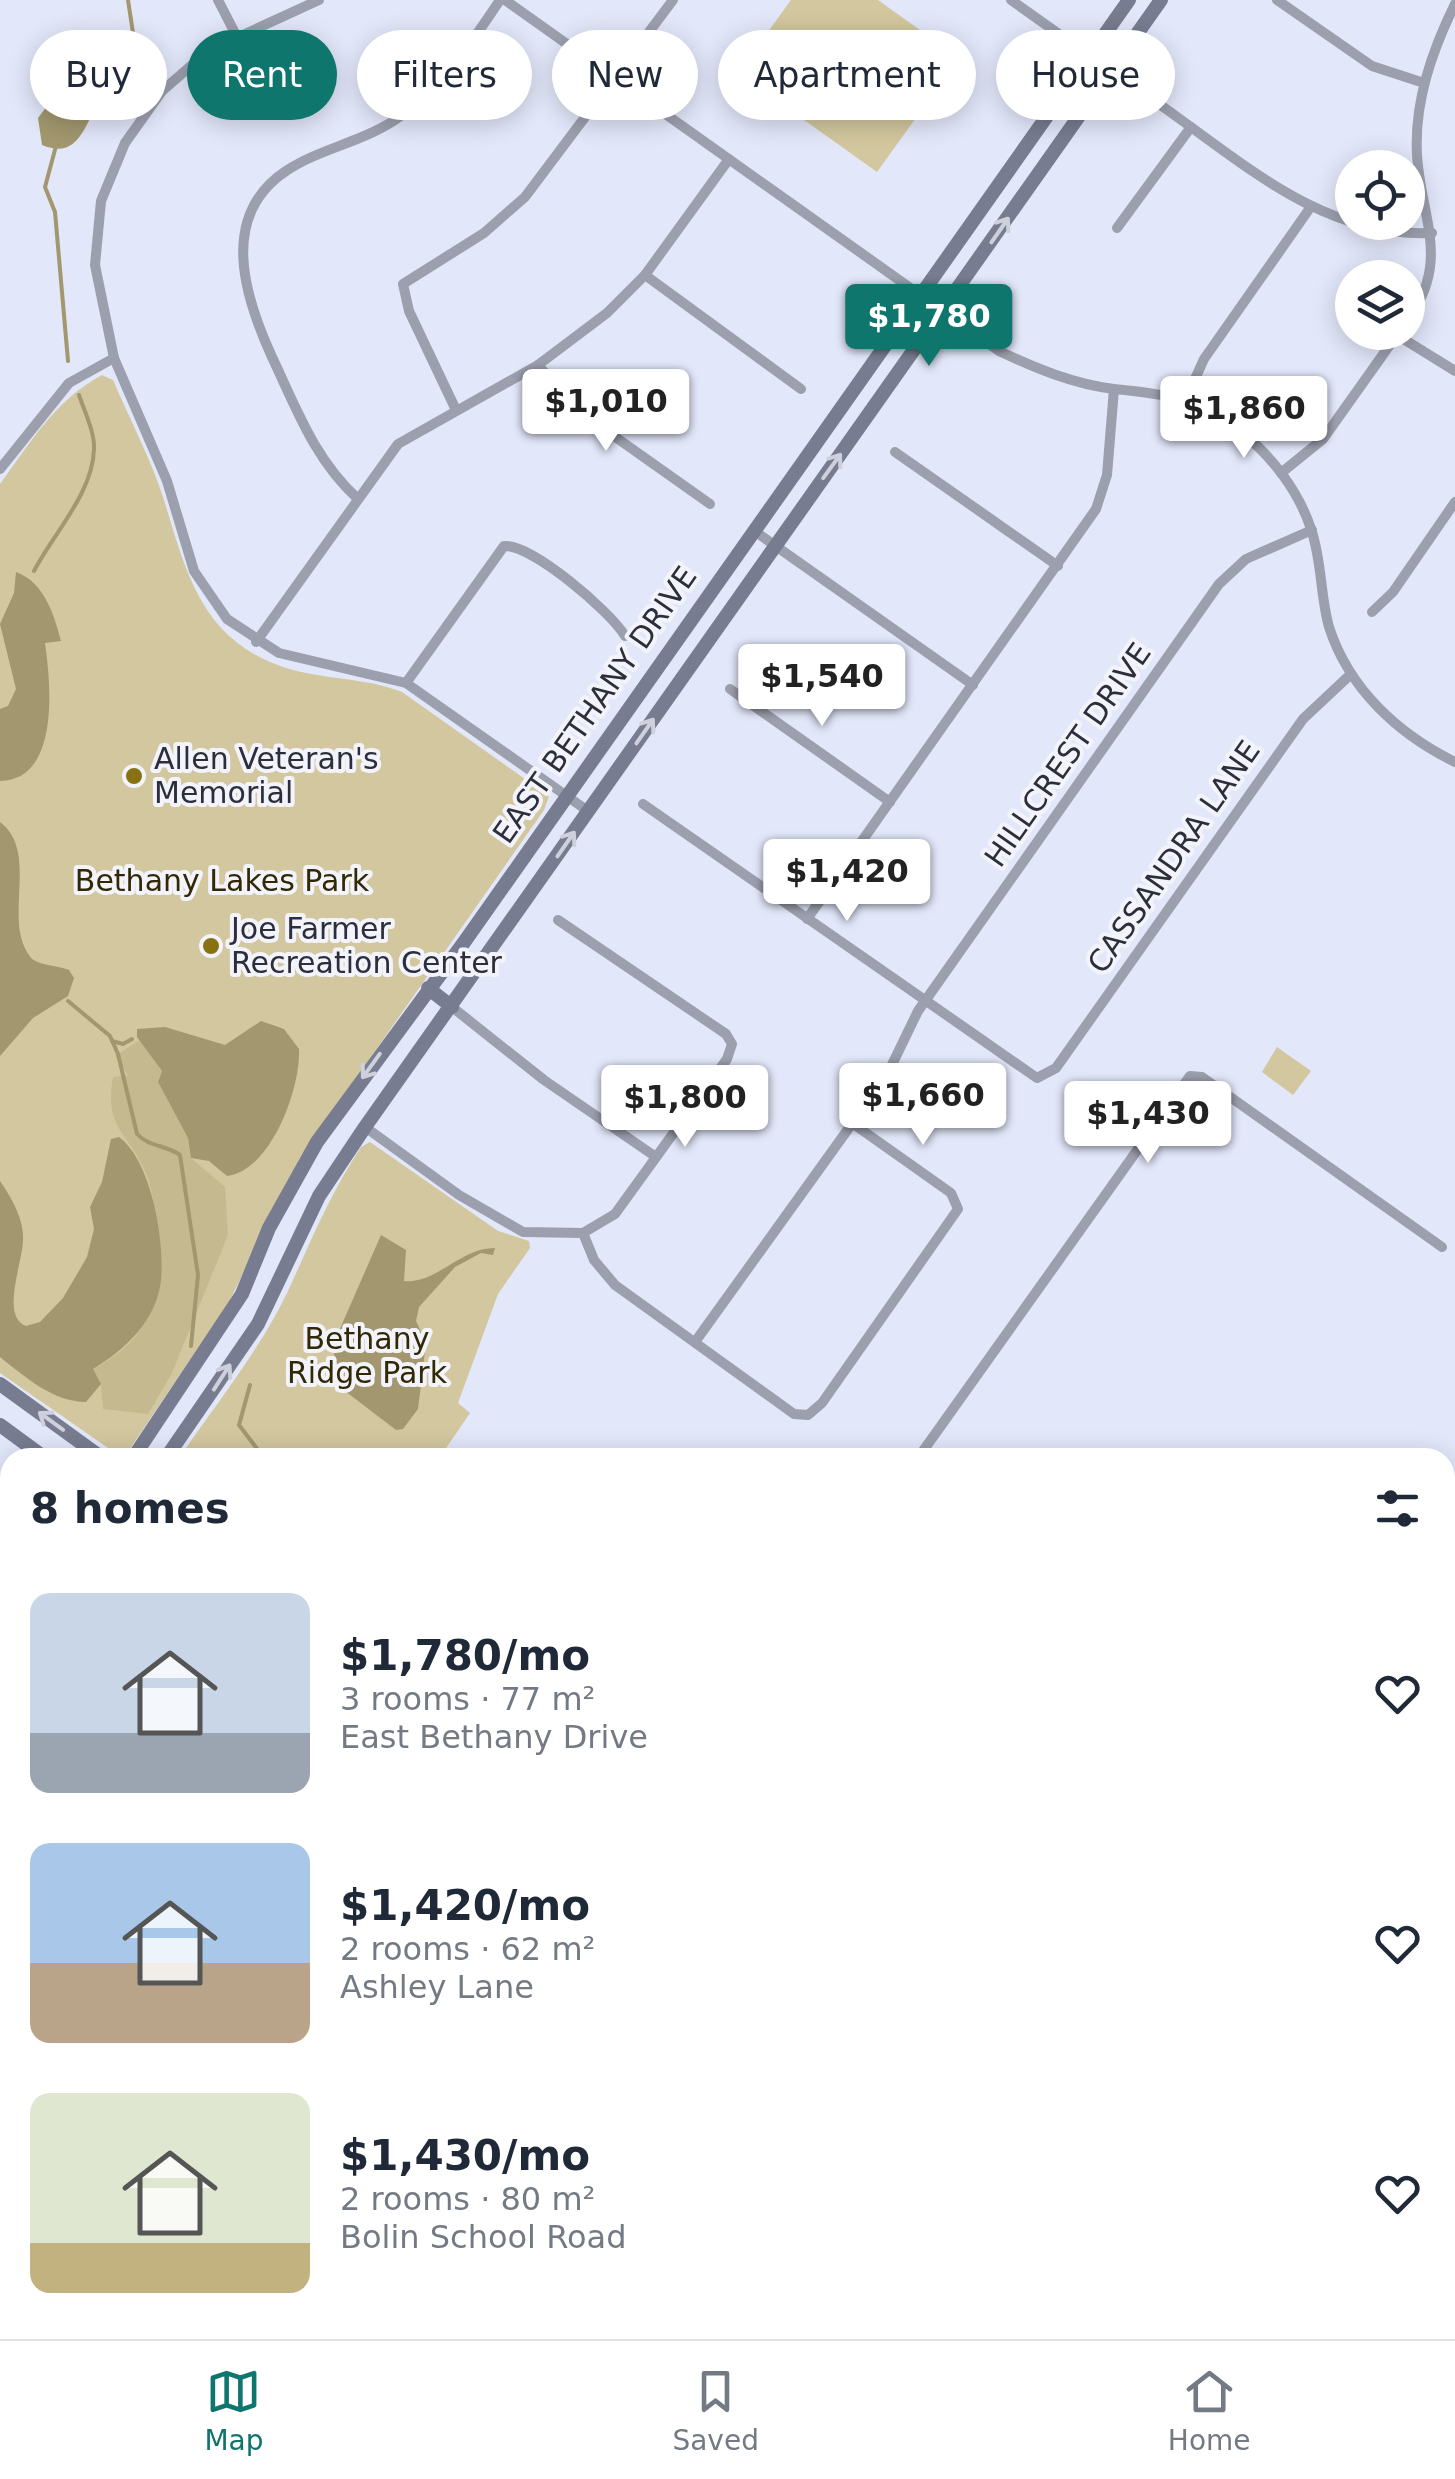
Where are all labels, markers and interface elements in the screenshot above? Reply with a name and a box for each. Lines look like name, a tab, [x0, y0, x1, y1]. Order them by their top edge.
chip: Buy	[30, 30, 167, 120]
chip: Rent	[187, 30, 337, 120]
chip: Filters	[357, 30, 532, 120]
chip: New	[552, 30, 698, 120]
chip: Apartment	[718, 30, 976, 120]
chip: House	[996, 30, 1175, 120]
map controls	[1335, 150, 1425, 350]
button: locate	[1335, 150, 1425, 240]
one-way arrow	[989, 217, 1010, 245]
button: layers	[1335, 260, 1425, 350]
pin: $1,780	[848, 284, 1010, 369]
text: $1,780	[867, 297, 991, 335]
pin: $1,010	[525, 369, 687, 454]
pin: $1,860	[1163, 376, 1325, 461]
text: $1,010	[544, 382, 668, 420]
text: $1,860	[1182, 389, 1306, 427]
one-way arrow	[822, 453, 843, 480]
street label: EAST BETHANY DRIVE	[486, 560, 704, 850]
street label: HILLCREST DRIVE	[977, 636, 1158, 873]
pin: $1,540	[741, 644, 903, 729]
text: $1,540	[760, 657, 884, 695]
one-way arrow	[634, 718, 655, 746]
street label: CASSANDRA LANE	[1080, 734, 1267, 979]
place label: Allen Veteran's Memorial	[154, 741, 379, 810]
marker: Allen Veteran's Memorial	[123, 765, 145, 787]
one-way arrow	[555, 830, 576, 858]
pin: $1,420	[766, 839, 928, 924]
text: $1,420	[785, 852, 909, 890]
park label: Bethany Lakes Park	[75, 863, 370, 898]
place label: Joe Farmer Recreation Center	[229, 911, 503, 980]
marker: Joe Farmer Recreation Center	[200, 935, 222, 957]
one-way arrow	[361, 1052, 382, 1079]
pin: $1,660	[842, 1063, 1004, 1148]
pin: $1,800	[604, 1065, 766, 1150]
text: $1,660	[861, 1076, 985, 1114]
text: $1,800	[623, 1078, 747, 1116]
pin: $1,430	[1067, 1081, 1229, 1166]
text: $1,430	[1086, 1094, 1210, 1132]
park label: Bethany Ridge Park	[287, 1321, 448, 1390]
one-way arrow	[211, 1364, 232, 1392]
one-way arrow	[38, 1411, 65, 1432]
icon: filters	[1370, 1481, 1425, 1536]
text: 8 homes	[30, 1484, 230, 1533]
text: $1,780/mo	[340, 1631, 590, 1680]
icon: home	[110, 1633, 230, 1753]
icon: heart	[1370, 1666, 1425, 1721]
text: 3 rooms · 77 m²	[340, 1680, 595, 1718]
text: East Bethany Drive	[340, 1718, 648, 1756]
text: $1,420/mo	[340, 1881, 590, 1930]
icon: home	[110, 1883, 230, 2003]
icon: heart	[1370, 1916, 1425, 1971]
text: 2 rooms · 62 m²	[340, 1930, 595, 1968]
text: Ashley Lane	[340, 1968, 534, 2006]
text: $1,430/mo	[340, 2131, 590, 2180]
icon: home	[110, 2133, 230, 2253]
icon: heart	[1370, 2166, 1425, 2221]
text: 2 rooms · 80 m²	[340, 2180, 595, 2218]
text: Bolin School Road	[340, 2218, 626, 2256]
tab: Map	[204, 2364, 264, 2457]
tab: Saved	[672, 2364, 759, 2457]
tab: Home	[1168, 2364, 1251, 2457]

